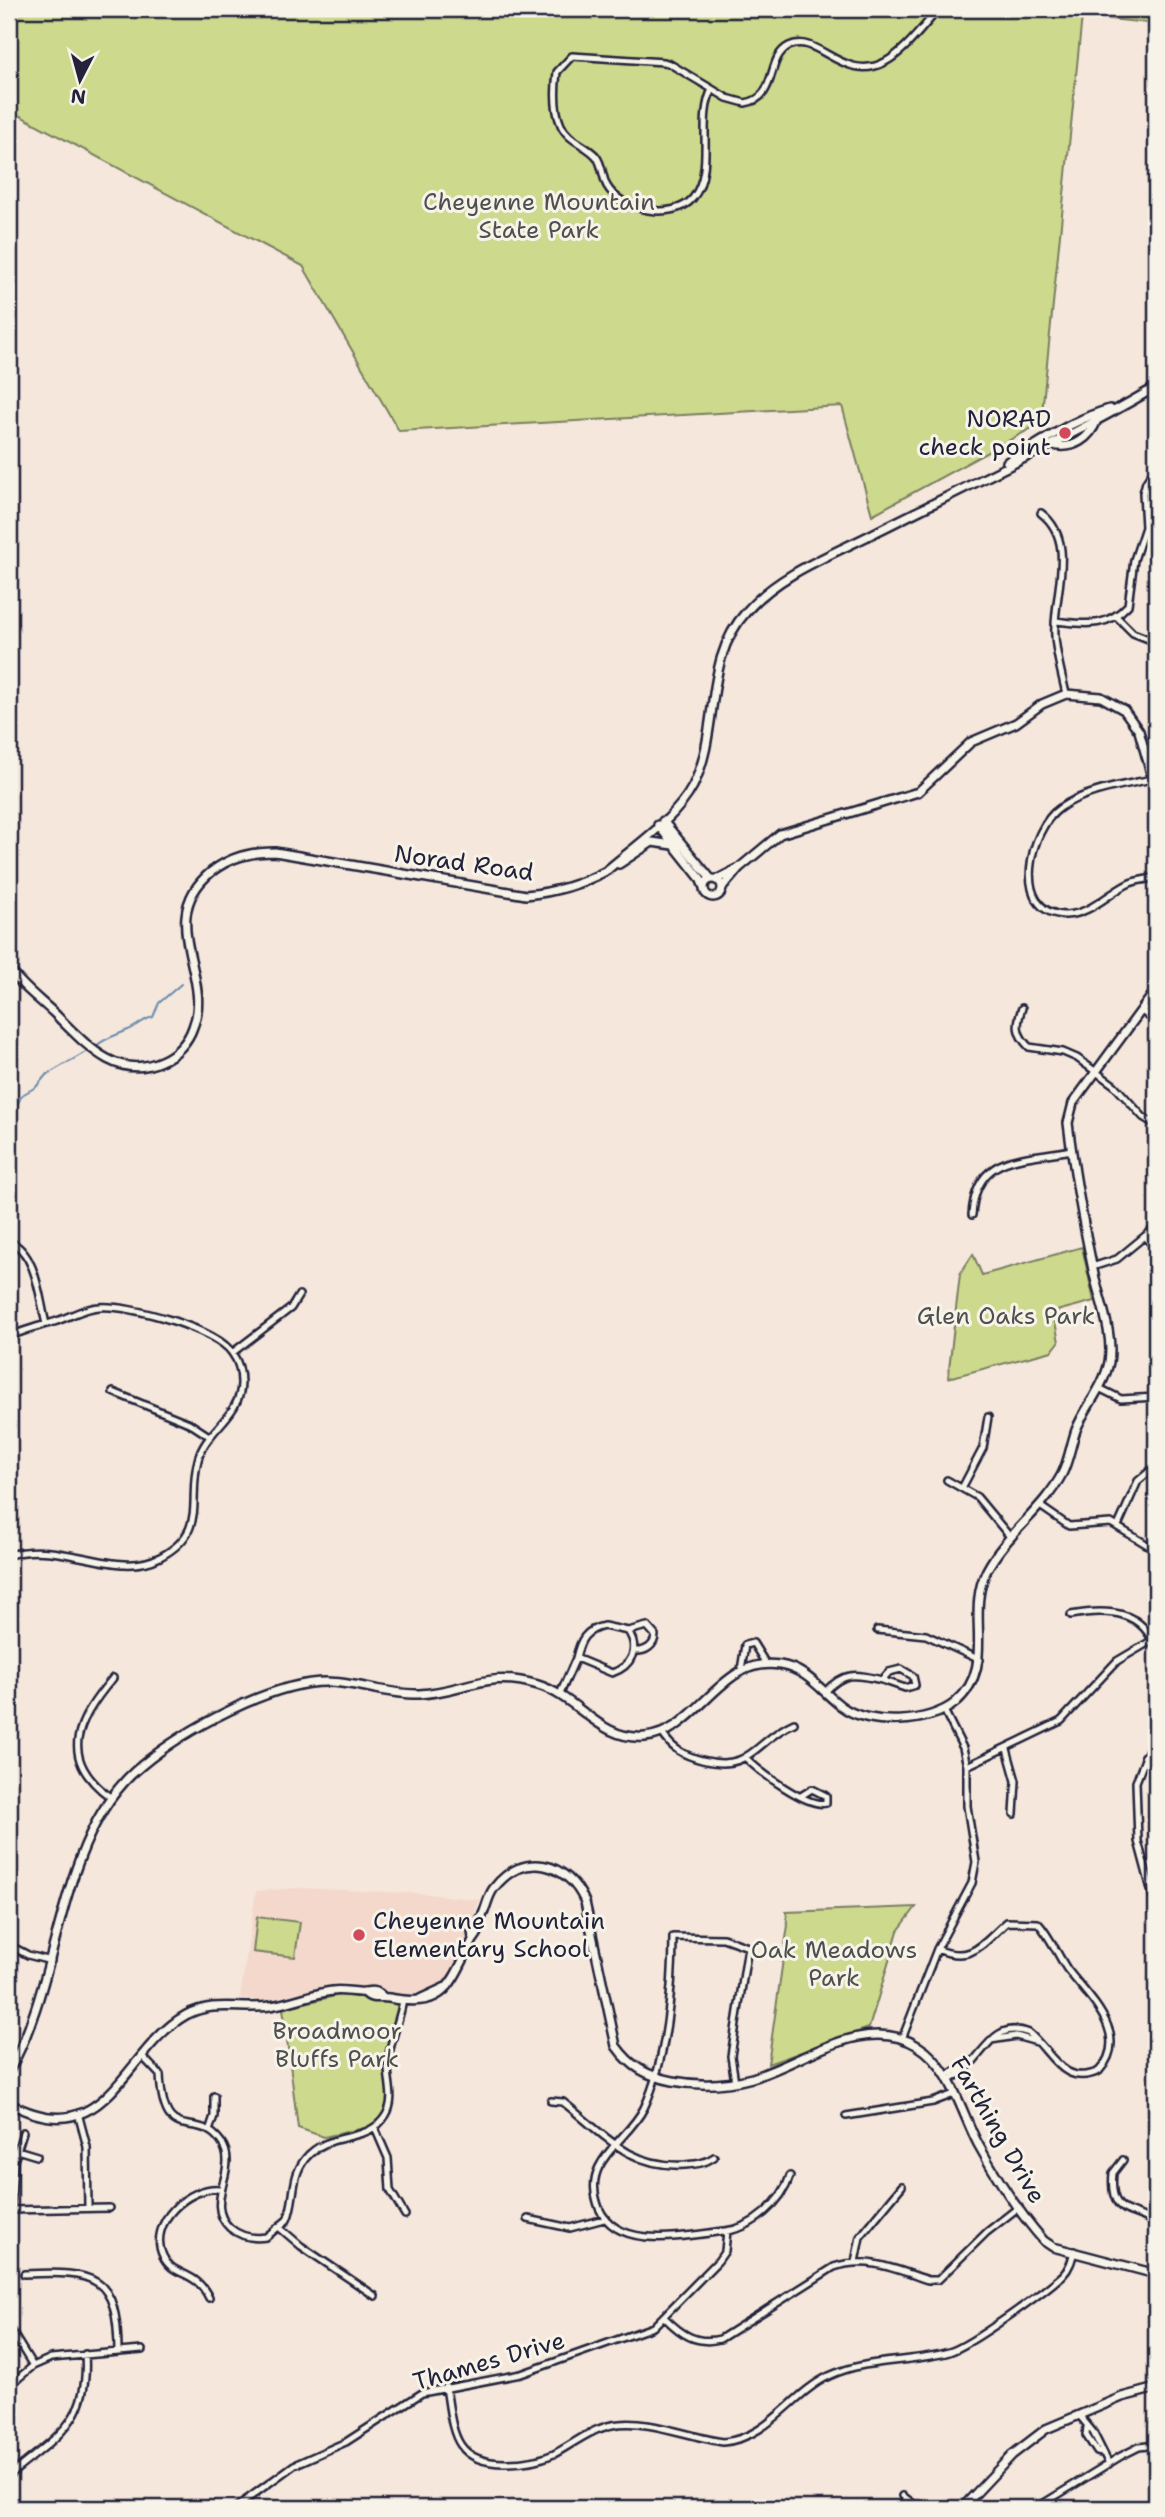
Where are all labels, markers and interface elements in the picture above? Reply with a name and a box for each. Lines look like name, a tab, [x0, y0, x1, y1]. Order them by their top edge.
north arrow	[46, 46, 116, 116]
text: N	[69, 83, 87, 110]
park label: Cheyenne Mountain State Park	[423, 186, 655, 246]
place label: NORAD check point	[918, 403, 1051, 463]
marker: NORAD check point	[1057, 425, 1073, 441]
street label: Norad Road	[392, 837, 536, 889]
park label: Glen Oaks Park	[917, 1300, 1095, 1332]
place label: Cheyenne Mountain Elementary School	[373, 1905, 605, 1965]
marker: Cheyenne Mountain Elementary School	[351, 1927, 367, 1943]
park label: Oak Meadows Park	[751, 1934, 917, 1994]
park label: Broadmoor Bluffs Park	[272, 2015, 402, 2075]
street label: Farthing Drive	[943, 2051, 1053, 2209]
street label: Thames Drive	[410, 2324, 568, 2398]

